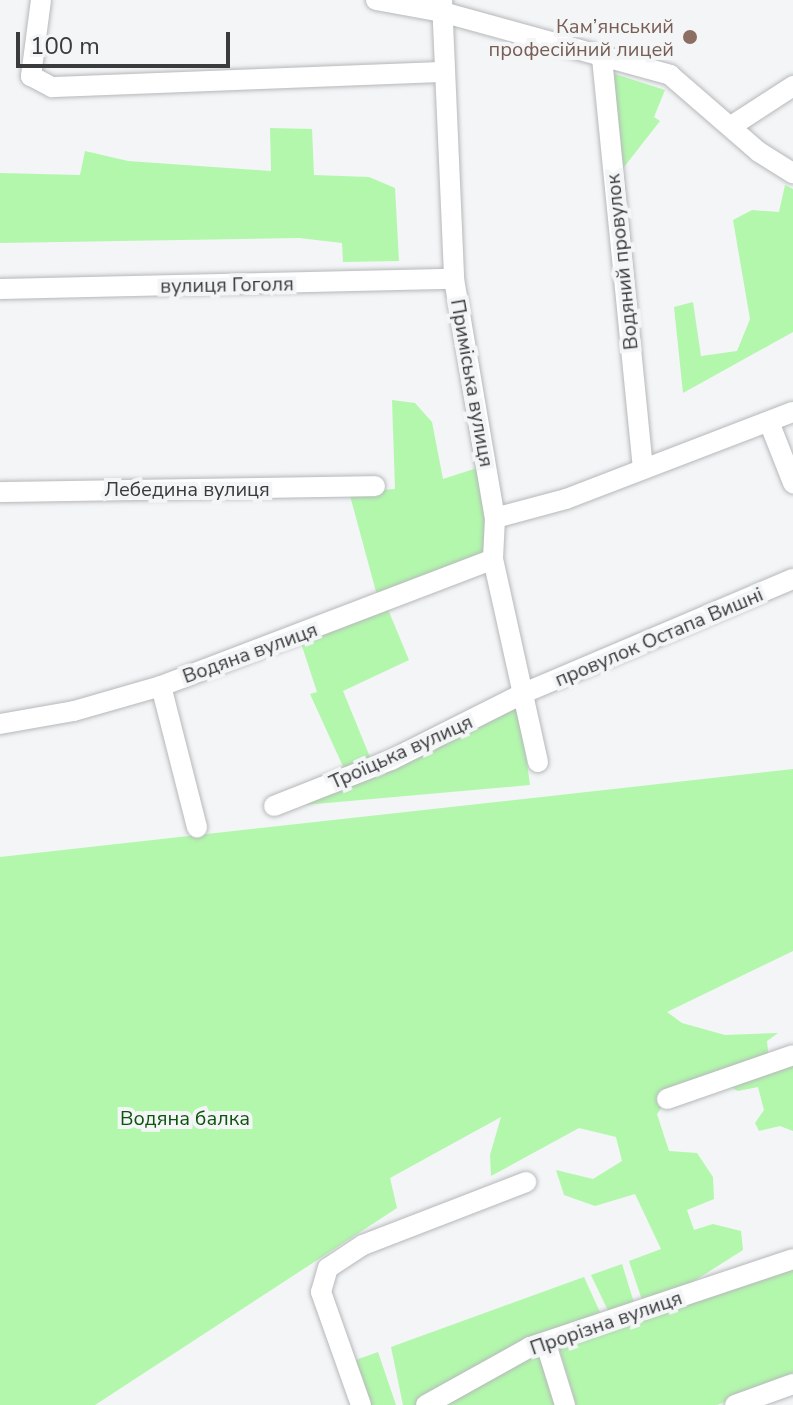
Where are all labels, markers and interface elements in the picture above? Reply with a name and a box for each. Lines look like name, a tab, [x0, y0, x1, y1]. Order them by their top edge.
place label: Кам’янський професійний лицей	[489, 14, 674, 61]
scale bar	[20, 16, 234, 66]
marker: Кам’янський професійний лицей	[681, 28, 699, 46]
text: 100 m	[30, 30, 100, 62]
street label: Водяний провулок	[601, 173, 643, 351]
street label: вулиця Гоголя	[160, 272, 294, 298]
street label: Приміська вулиця	[445, 297, 499, 469]
street label: Лебедина вулиця	[104, 477, 270, 501]
street label: провулок Остапа Вишні	[551, 582, 767, 692]
street label: Водяна вулиця	[179, 617, 321, 689]
street label: Троїцька вулиця	[326, 710, 476, 794]
park label: Водяна балка	[120, 1106, 250, 1130]
street label: Прорізна вулиця	[527, 1286, 685, 1360]

